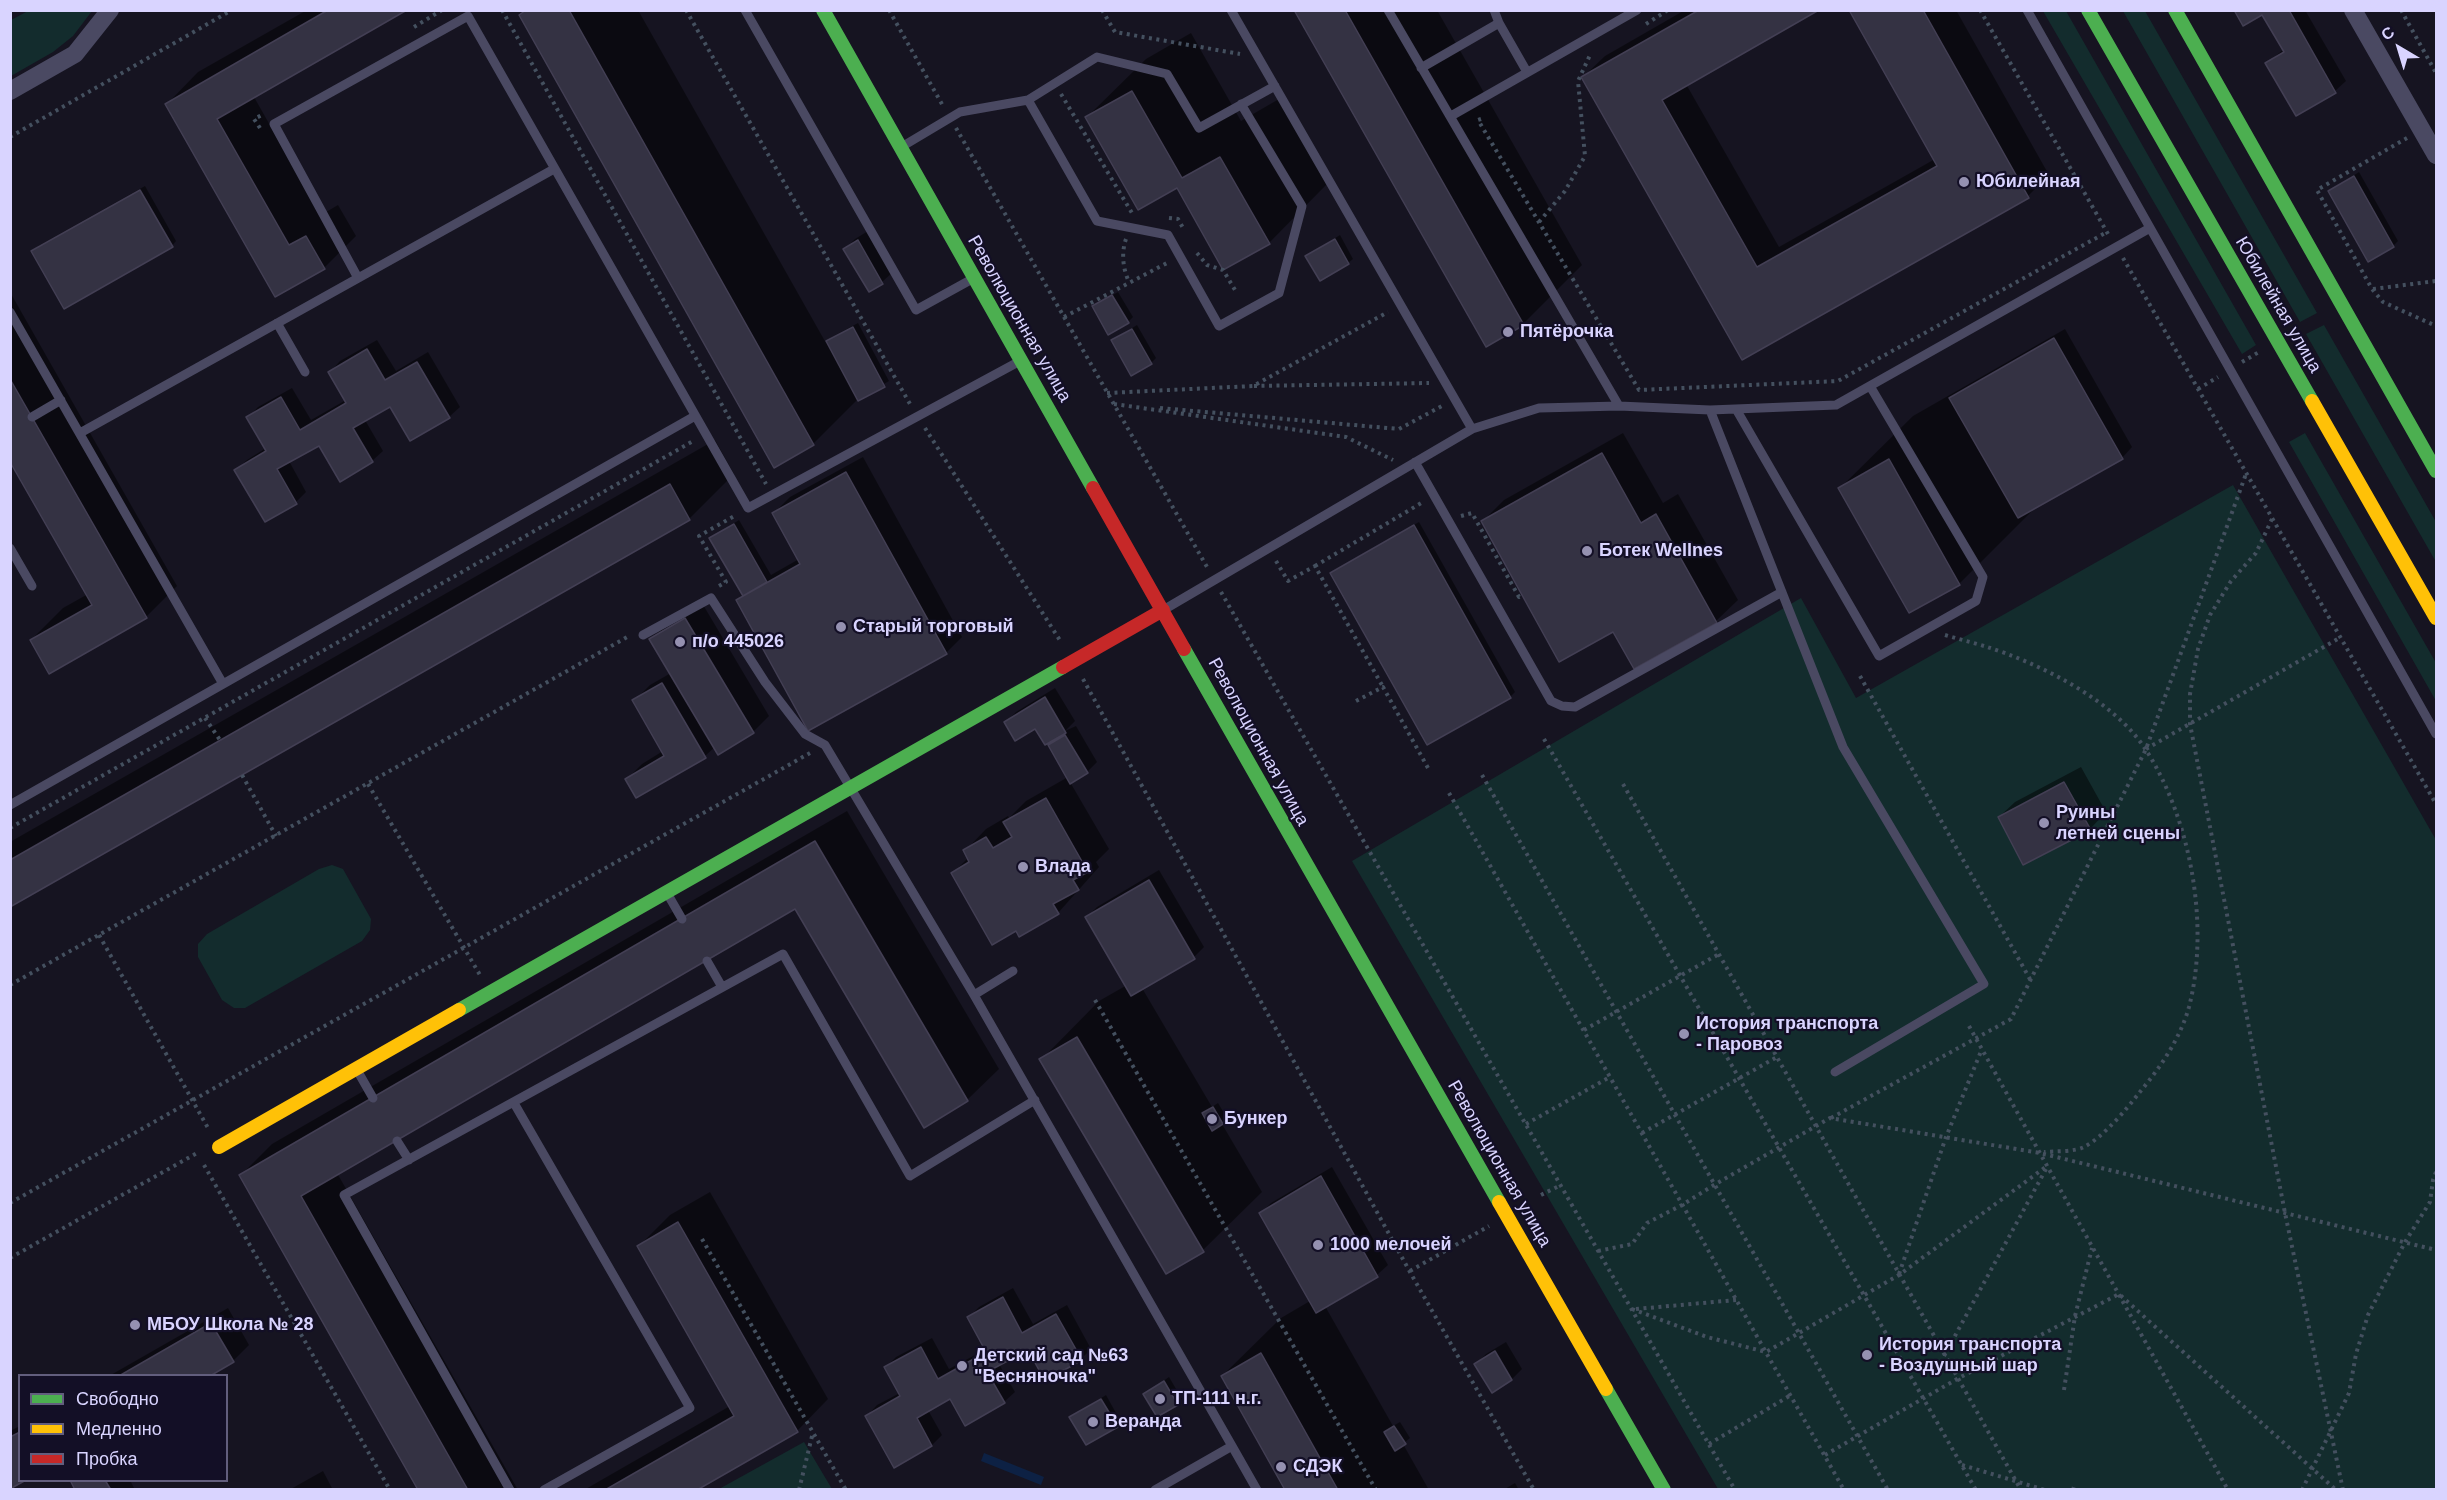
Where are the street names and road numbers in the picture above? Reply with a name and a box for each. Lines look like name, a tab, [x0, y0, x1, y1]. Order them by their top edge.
street label: Революционная улица	[962, 232, 1076, 406]
street label: Юбилейная улица	[2230, 233, 2326, 377]
street label: Революционная улица	[1203, 654, 1313, 830]
street label: Революционная улица	[1442, 1077, 1556, 1251]

